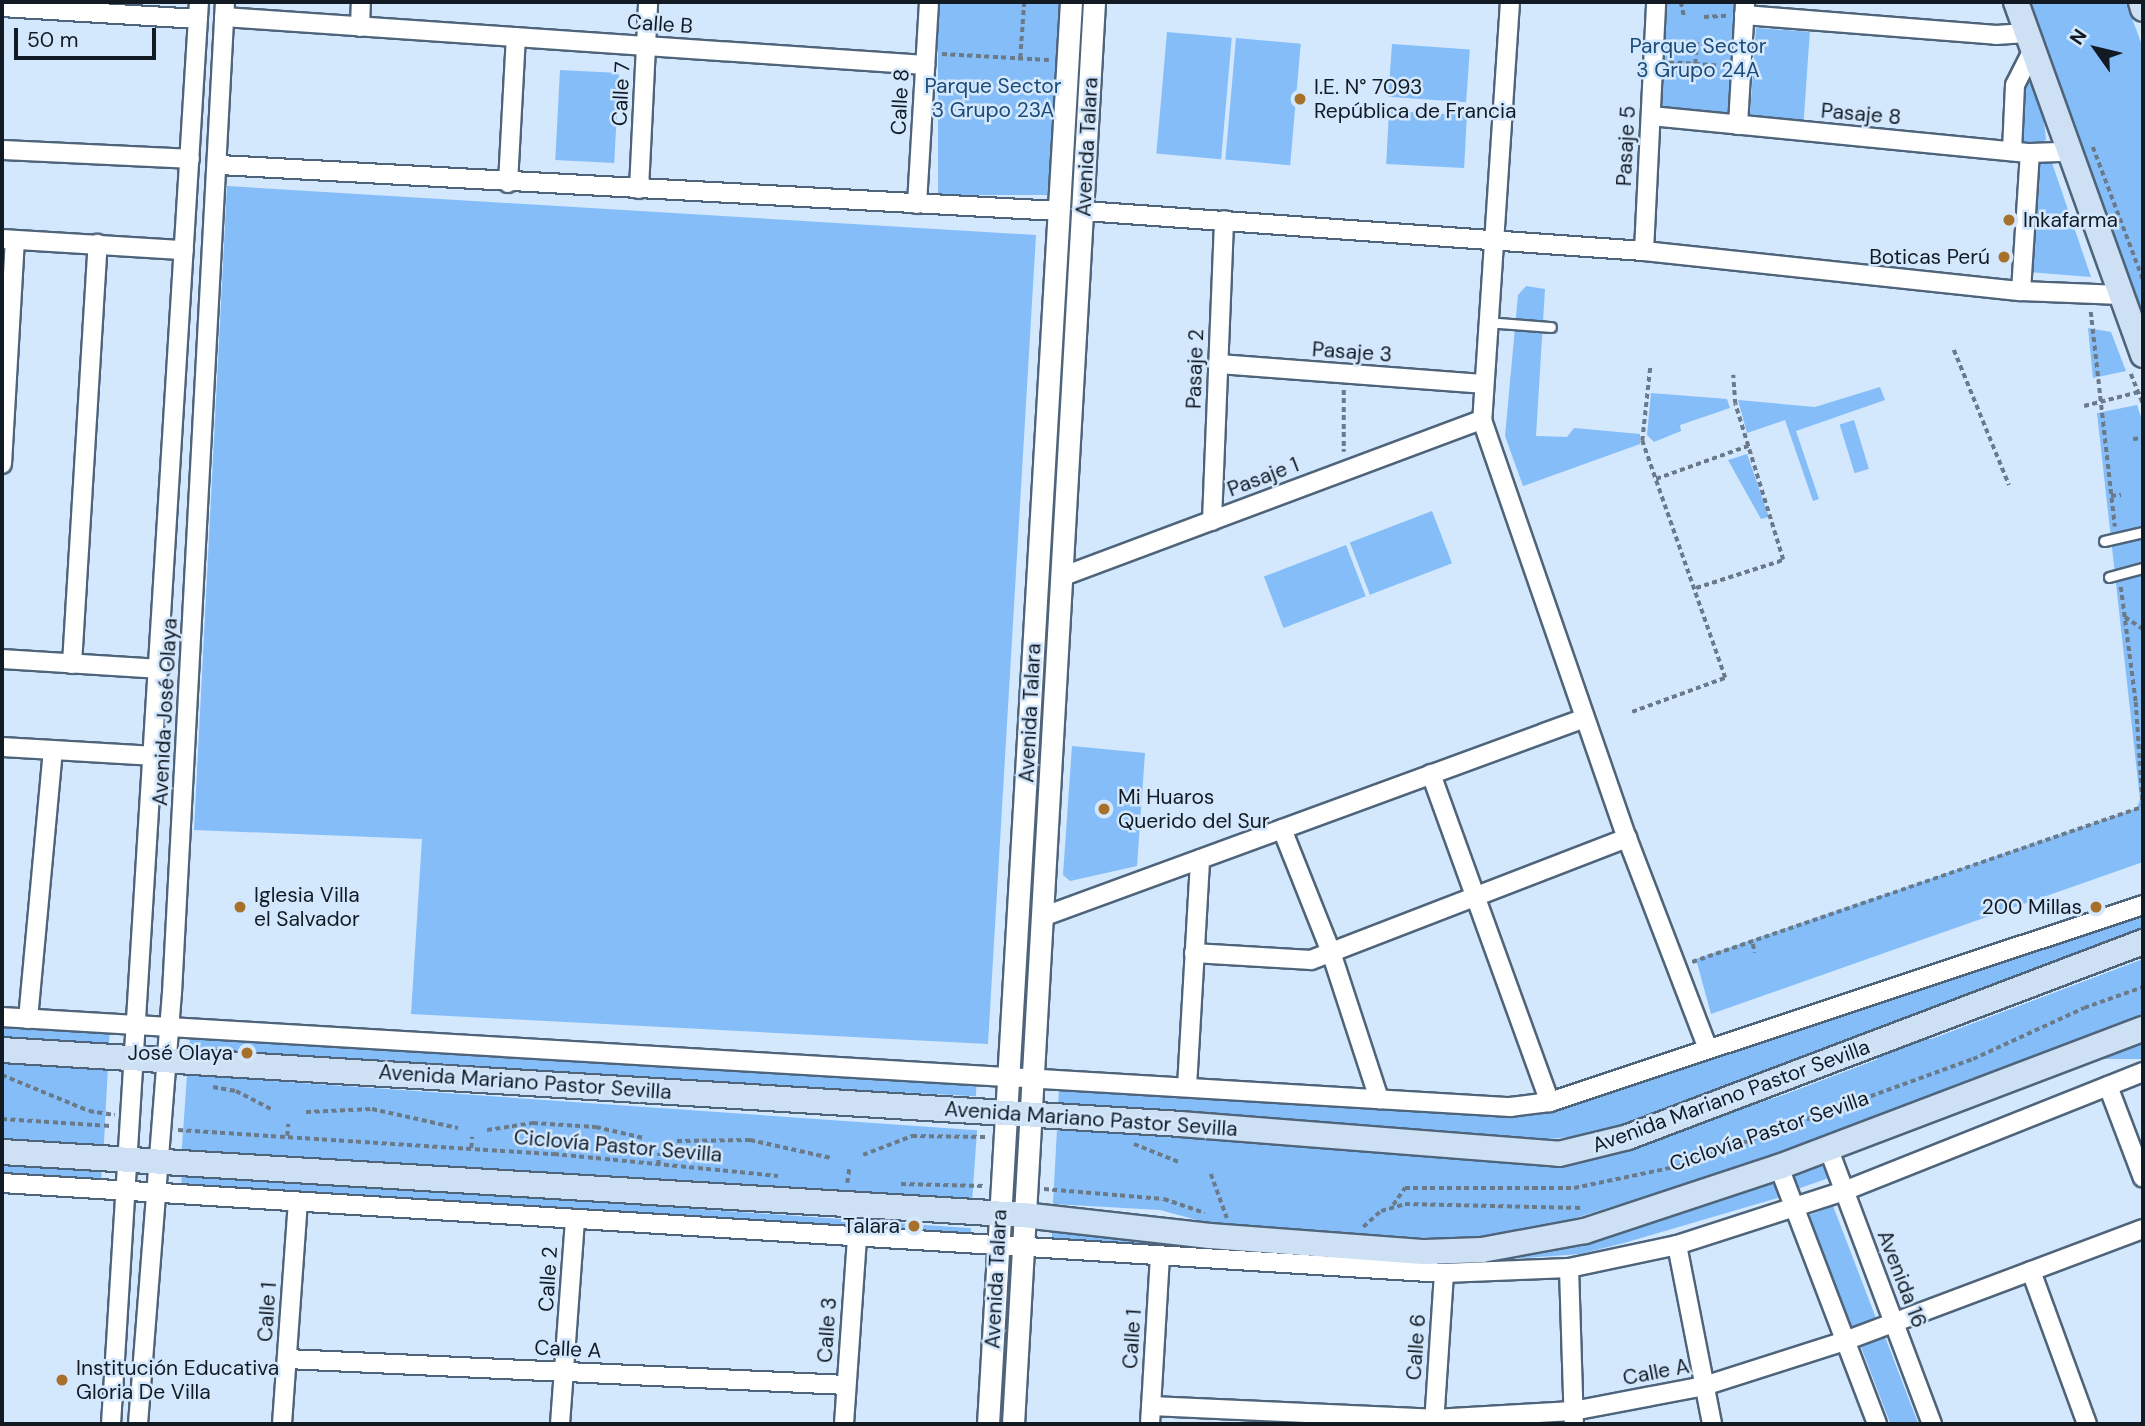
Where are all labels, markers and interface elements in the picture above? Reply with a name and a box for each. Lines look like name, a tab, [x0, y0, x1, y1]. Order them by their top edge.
street label: Calle B	[626, 9, 694, 39]
scale bar	[18, 14, 159, 58]
north arrow	[2061, 14, 2131, 84]
text: N	[2064, 24, 2092, 50]
text: 50 m	[27, 26, 78, 54]
park label: Parque Sector 3 Grupo 24A	[1629, 33, 1767, 83]
street label: Calle 7	[607, 61, 635, 127]
street label: Calle 8	[886, 68, 914, 136]
park label: Parque Sector 3 Grupo 23A	[924, 73, 1062, 123]
place label: I.E. N° 7093 República de Francia	[1314, 74, 1516, 124]
street label: Avenida Talara	[1071, 77, 1103, 217]
marker: I.E. N° 7093 República de Francia	[1292, 91, 1308, 107]
street label: Pasaje 8	[1820, 98, 1902, 130]
street label: Pasaje 5	[1611, 105, 1641, 187]
place label: Inkafarma	[2023, 207, 2118, 233]
marker: Inkafarma	[2001, 212, 2017, 228]
place label: Boticas Perú	[1869, 244, 1990, 270]
marker: Boticas Perú	[1996, 249, 2012, 265]
street label: Pasaje 2	[1181, 329, 1209, 409]
street label: Pasaje 3	[1311, 337, 1393, 367]
street label: Pasaje 1	[1224, 452, 1302, 502]
street label: Avenida José Olaya	[147, 617, 183, 807]
street label: Avenida Talara	[1014, 643, 1046, 783]
place label: Mi Huaros Querido del Sur	[1118, 784, 1270, 834]
marker: Mi Huaros Querido del Sur	[1096, 801, 1112, 817]
place label: Iglesia Villa el Salvador	[254, 882, 360, 932]
place label: 200 Millas	[1982, 894, 2082, 920]
marker: Iglesia Villa el Salvador	[232, 899, 248, 915]
marker: 200 Millas	[2088, 899, 2104, 915]
street label: Avenida Mariano Pastor Sevilla	[1589, 1034, 1873, 1158]
place label: José Olaya	[127, 1040, 233, 1066]
marker: José Olaya	[239, 1045, 255, 1061]
street label: Avenida Mariano Pastor Sevilla	[378, 1059, 672, 1105]
street label: Ciclovía Pastor Sevilla	[1666, 1085, 1872, 1177]
street label: Avenida Mariano Pastor Sevilla	[944, 1096, 1238, 1142]
street label: Ciclovía Pastor Sevilla	[513, 1124, 723, 1168]
street label: Avenida Talara	[980, 1209, 1012, 1349]
place label: Talara	[843, 1213, 900, 1239]
marker: Talara	[906, 1218, 922, 1234]
street label: Avenida 16	[1872, 1227, 1932, 1331]
street label: Calle 2	[533, 1245, 563, 1313]
street label: Calle 1	[252, 1281, 282, 1343]
street label: Calle 3	[812, 1296, 842, 1364]
street label: Calle 1	[1117, 1308, 1147, 1370]
street label: Calle 6	[1401, 1313, 1431, 1381]
street label: Calle A	[534, 1335, 602, 1363]
street label: Calle A	[1621, 1353, 1691, 1391]
place label: Institución Educativa Gloria De Villa	[76, 1355, 279, 1405]
marker: Institución Educativa Gloria De Villa	[54, 1372, 70, 1388]

